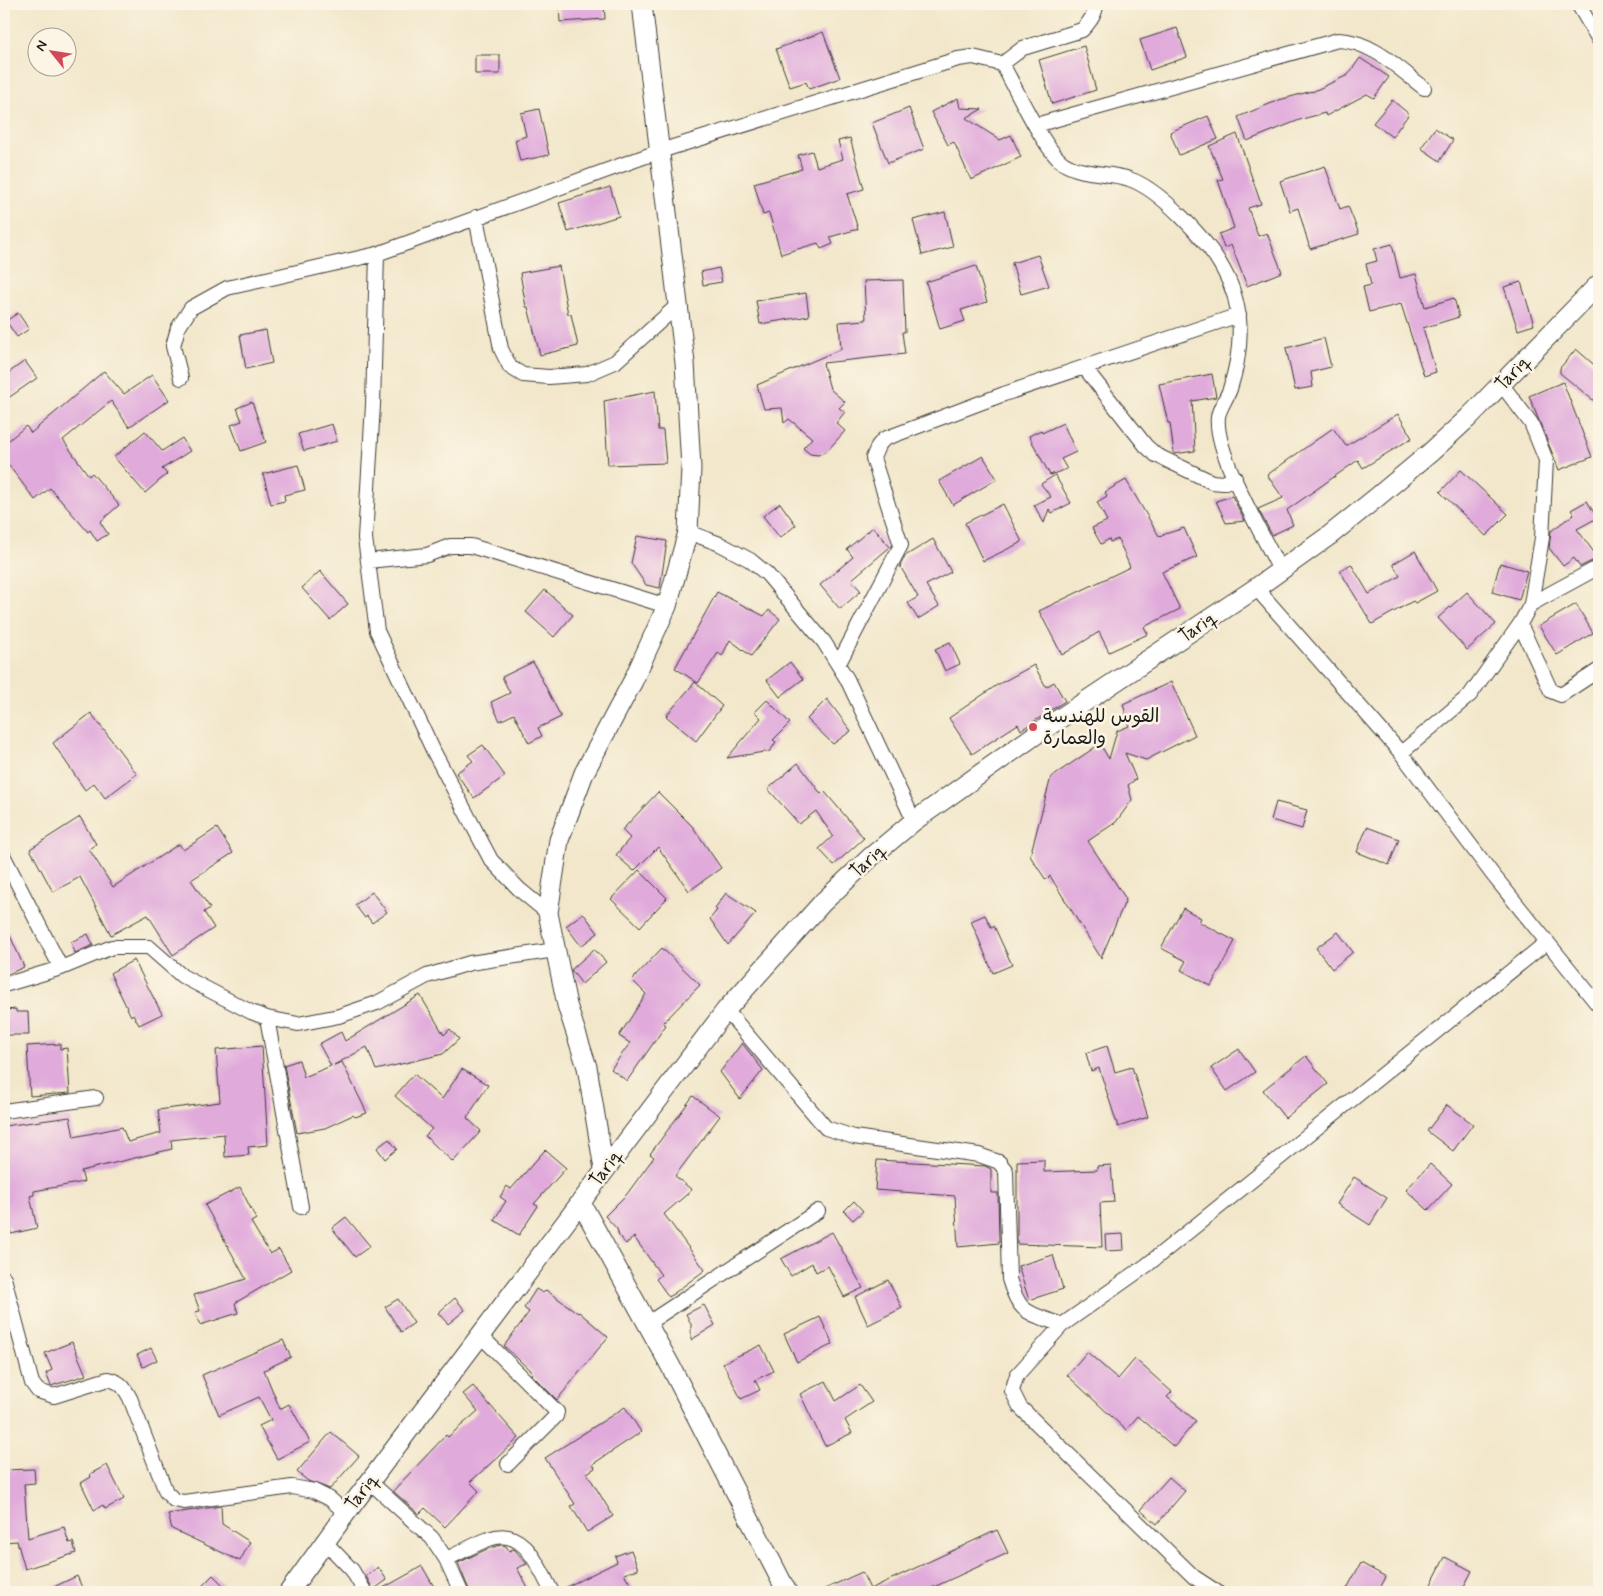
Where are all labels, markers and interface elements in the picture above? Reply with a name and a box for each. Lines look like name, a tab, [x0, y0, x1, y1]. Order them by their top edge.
north arrow	[28, 28, 78, 78]
text: N	[31, 37, 52, 55]
street label: Tariq	[1490, 349, 1536, 397]
street label: Tariq	[1174, 605, 1222, 649]
place label: القوس للهندسة والعمارة	[1043, 704, 1159, 751]
marker: القوس للهندسة والعمارة	[1027, 721, 1039, 733]
street label: Tariq	[844, 838, 892, 884]
street label: Tariq	[583, 1144, 629, 1192]
street label: Tariq	[339, 1468, 385, 1516]

